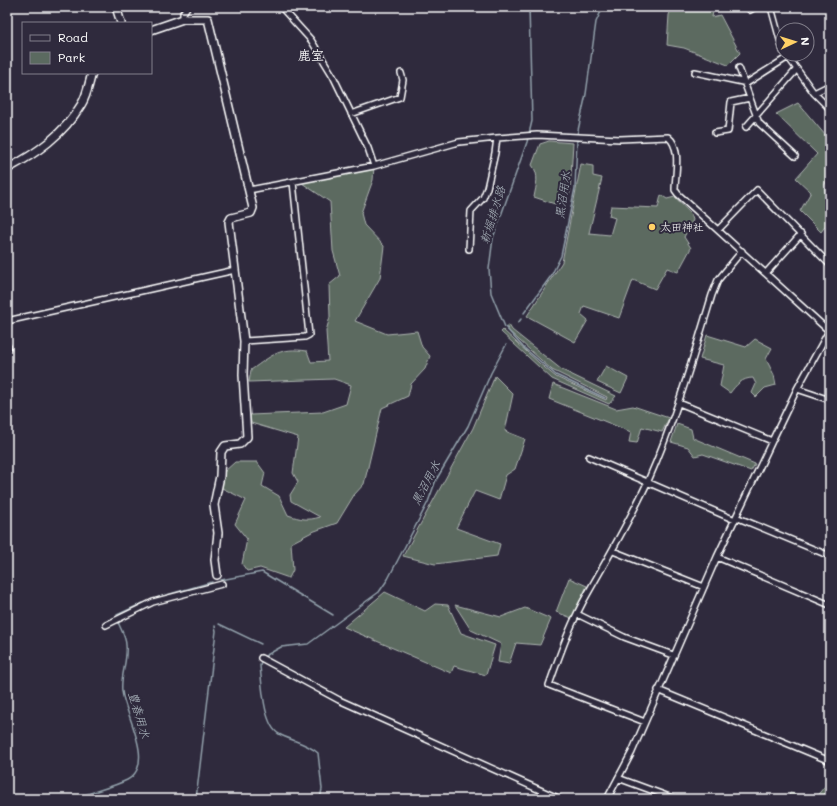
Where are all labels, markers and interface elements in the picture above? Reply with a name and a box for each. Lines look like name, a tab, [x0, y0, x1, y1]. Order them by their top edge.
legend	[22, 22, 152, 74]
north arrow	[775, 22, 815, 62]
text: Road	[58, 29, 88, 45]
text: N	[798, 37, 813, 46]
district label: 鹿室	[298, 46, 324, 63]
text: Park	[58, 49, 85, 65]
water label: 黒沼用水	[551, 170, 573, 220]
water label: 新堀排水路	[476, 183, 509, 246]
place label: 太田神社	[660, 219, 704, 234]
marker: 太田神社	[647, 222, 657, 232]
water label: 黒沼用水	[407, 458, 443, 507]
water label: 豊春用水	[126, 689, 154, 740]

